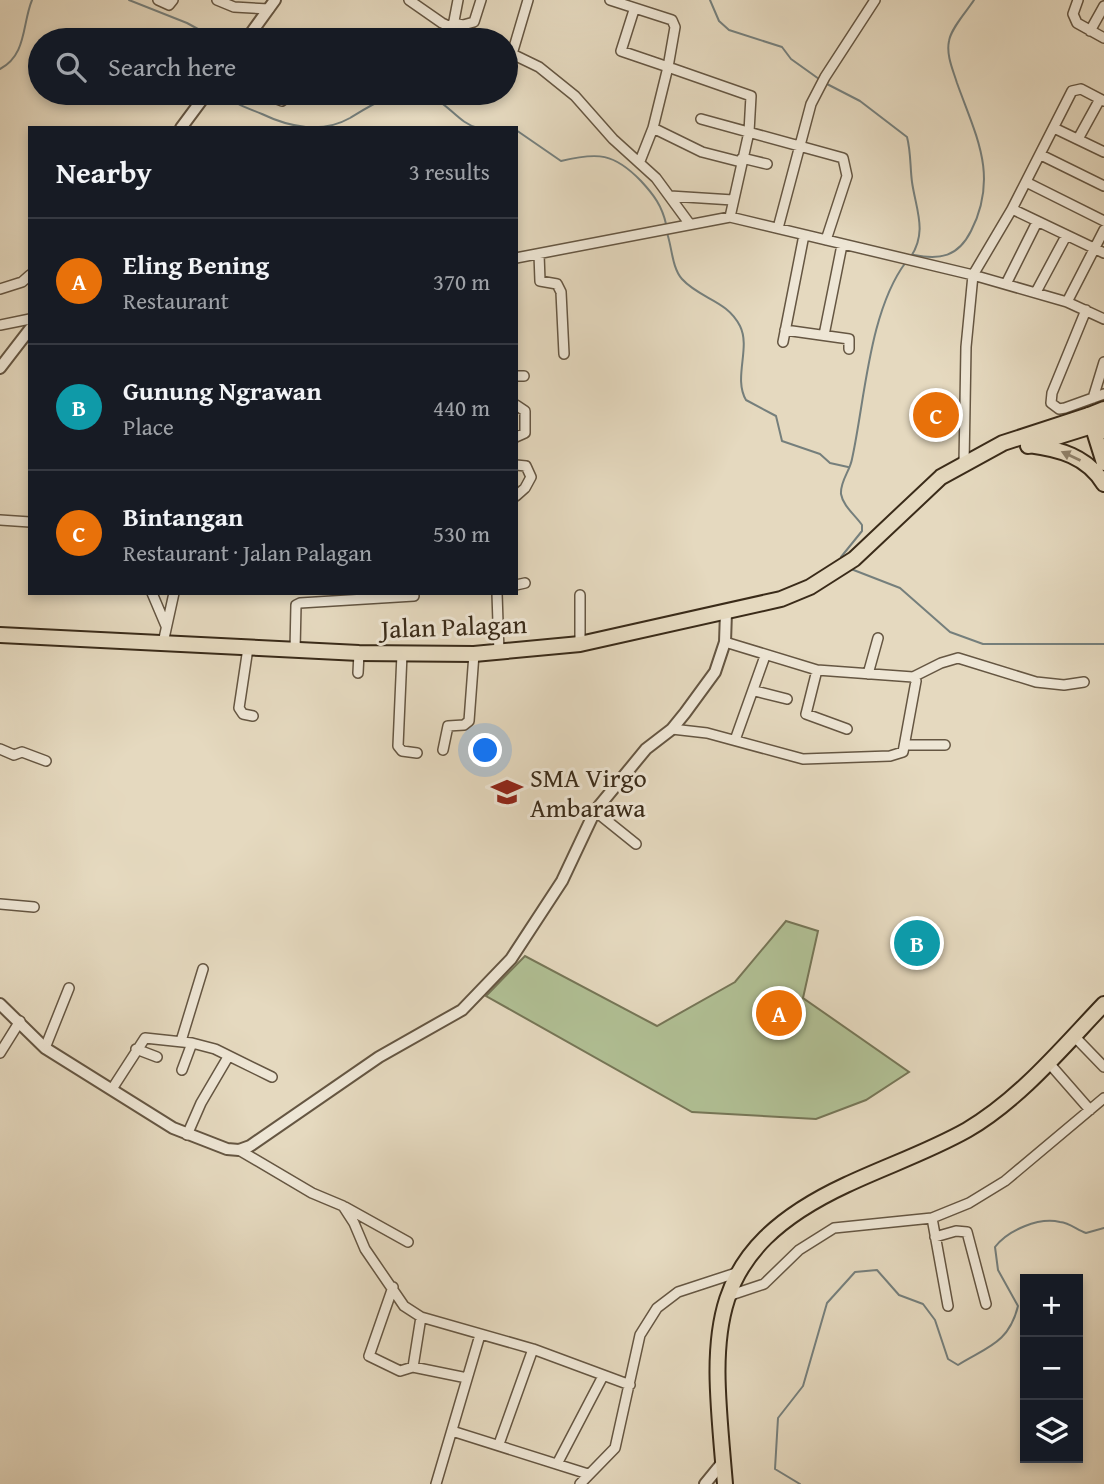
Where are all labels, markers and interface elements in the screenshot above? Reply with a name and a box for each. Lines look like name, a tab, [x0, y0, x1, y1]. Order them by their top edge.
search box	[28, 28, 518, 105]
text: Search here	[108, 47, 236, 86]
icon: search	[52, 48, 90, 86]
text: Nearby	[56, 150, 152, 194]
text: 3 results	[409, 155, 490, 188]
text: Eling Bening	[123, 245, 269, 284]
text: A	[72, 265, 86, 298]
text: 370 m	[433, 265, 490, 298]
text: Restaurant	[123, 284, 229, 317]
text: Gunung Ngrawan	[123, 371, 322, 410]
pin: C	[913, 389, 959, 441]
text: B	[72, 391, 86, 424]
text: 440 m	[433, 391, 490, 424]
text: Place	[123, 410, 174, 443]
one-way arrow	[1061, 450, 1081, 462]
text: Bintangan	[123, 497, 243, 536]
text: C	[72, 517, 86, 550]
text: 530 m	[433, 517, 490, 550]
text: Restaurant · Jalan Palagan	[123, 536, 372, 569]
street label: Jalan Palagan	[377, 604, 528, 648]
your location	[468, 733, 502, 767]
place label: SMA Virgo Ambarawa	[530, 758, 647, 827]
school or university icon: SMA Virgo Ambarawa	[490, 775, 524, 809]
pin: B	[894, 917, 940, 969]
pin: A	[756, 987, 802, 1039]
map controls	[1020, 1274, 1083, 1463]
button: +	[1020, 1274, 1083, 1337]
button: −	[1020, 1337, 1083, 1400]
button: layers	[1020, 1400, 1083, 1463]

